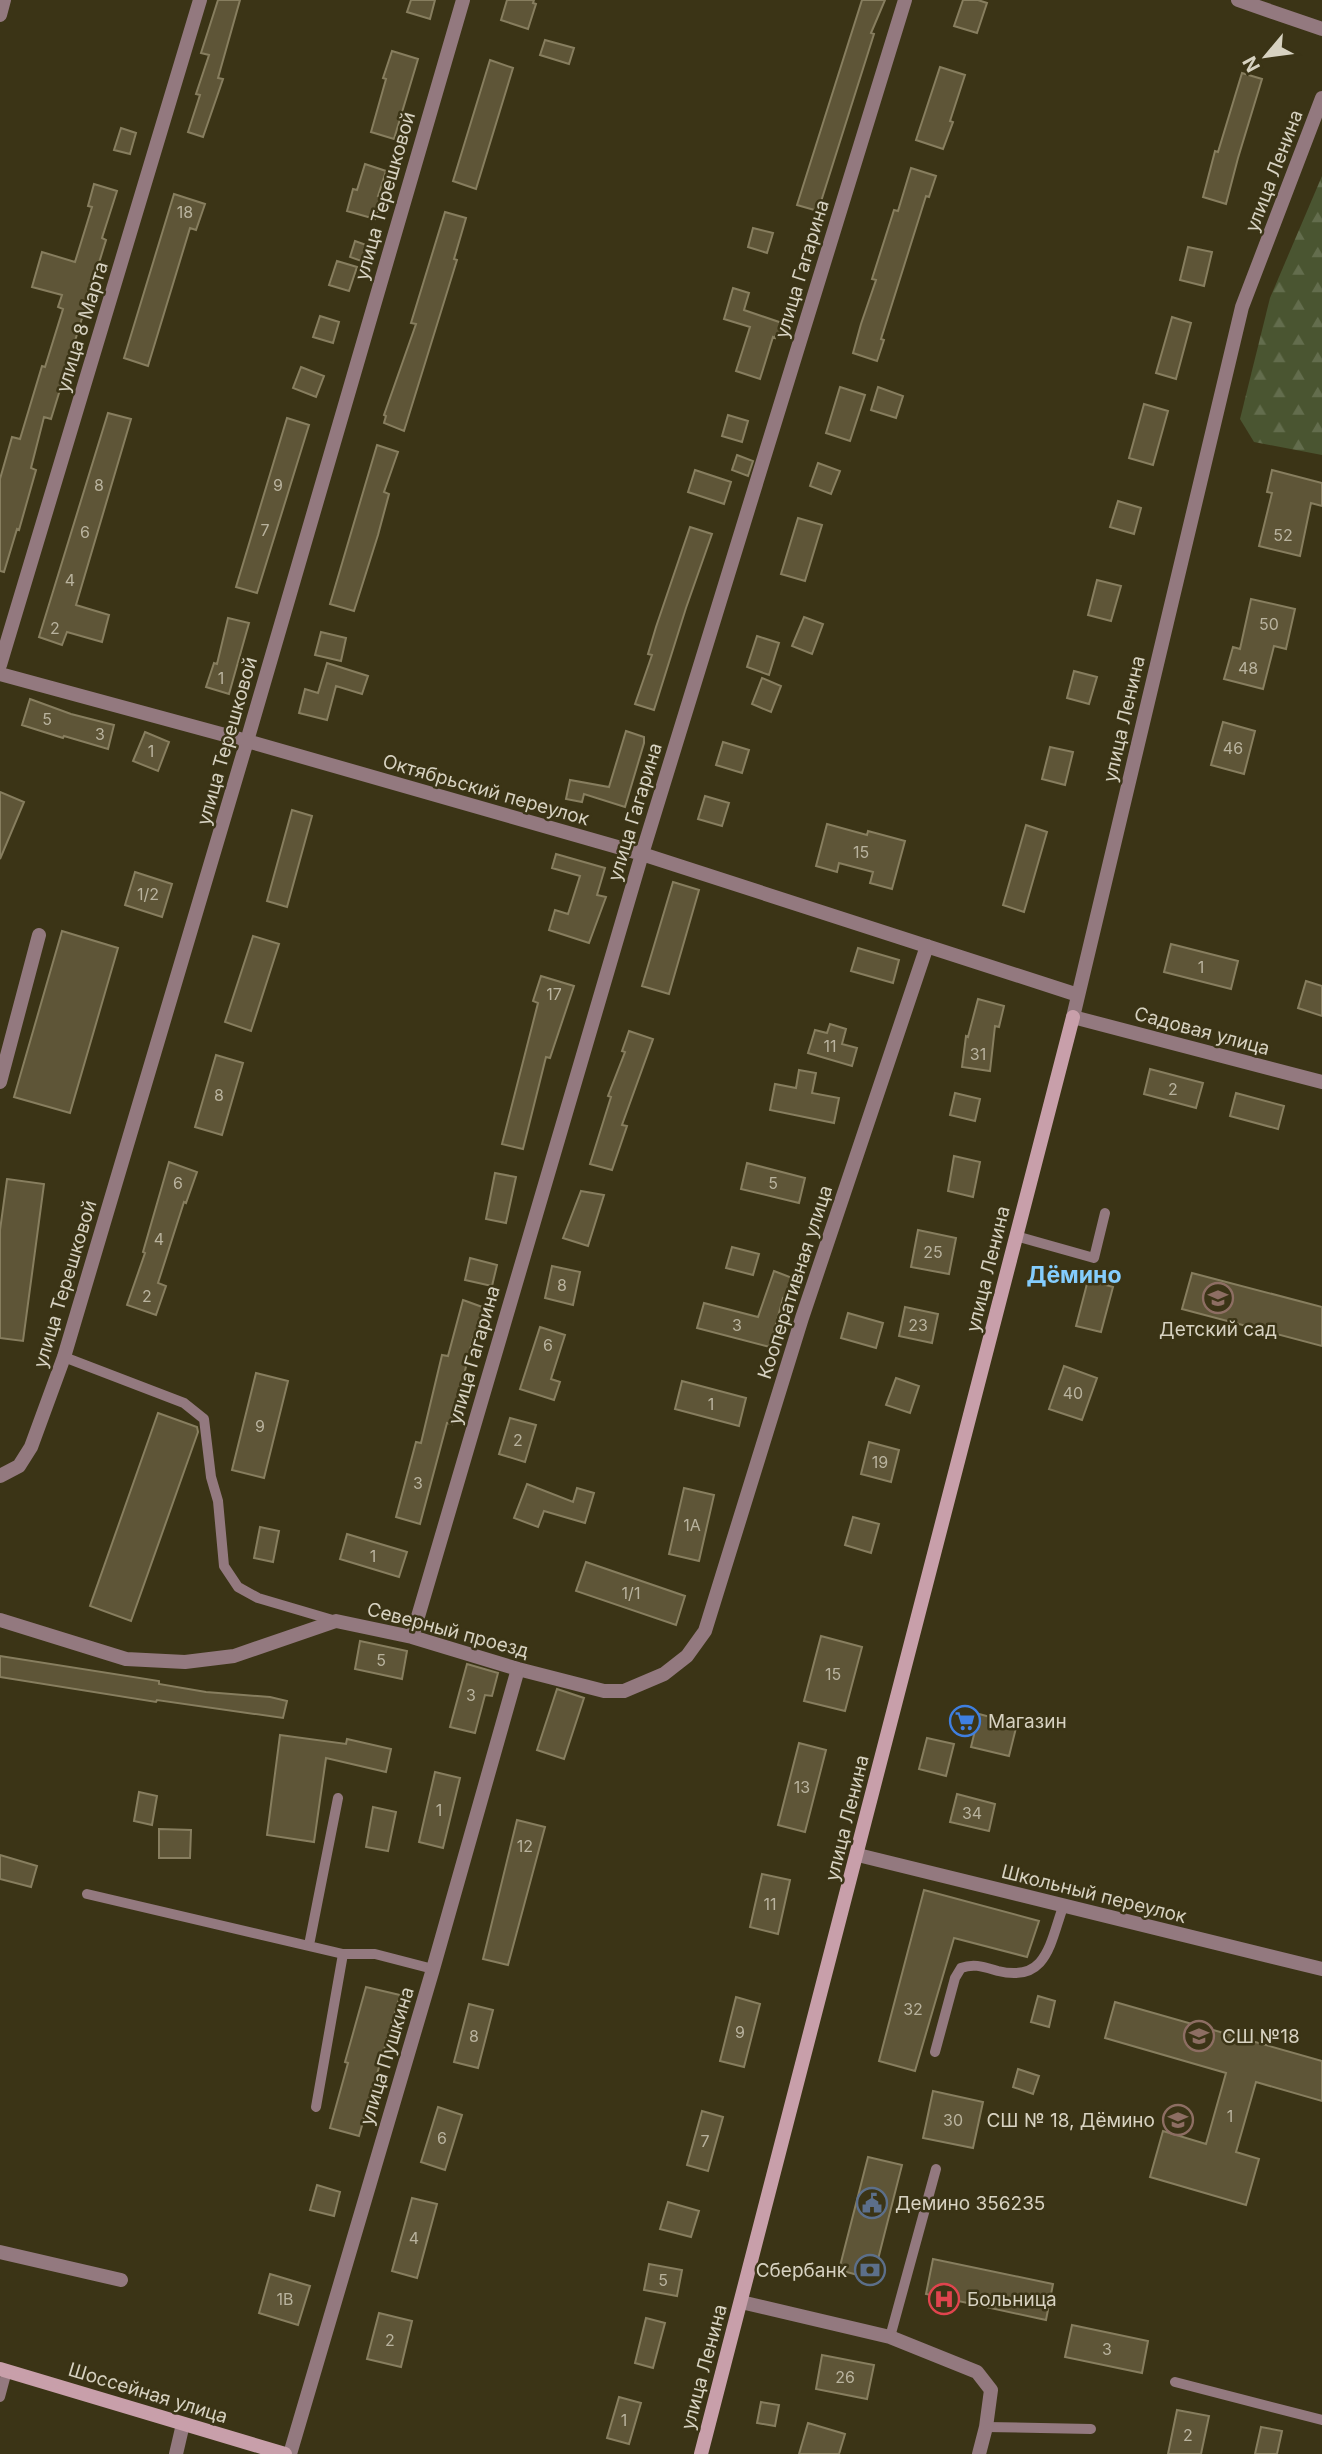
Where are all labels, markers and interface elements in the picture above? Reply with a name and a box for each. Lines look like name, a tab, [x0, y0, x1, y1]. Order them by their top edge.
north arrow	[1231, 21, 1301, 91]
text: N	[1238, 52, 1265, 76]
street label: улица Ленина	[1240, 107, 1308, 235]
street label: улица Терешковой	[350, 109, 420, 283]
street label: улица Гагарина	[770, 197, 834, 341]
house number: 18	[177, 202, 193, 222]
street label: улица 8 Марта	[51, 259, 113, 395]
house number: 8	[94, 475, 104, 495]
house number: 9	[273, 475, 283, 495]
house number: 7	[260, 520, 270, 540]
house number: 6	[80, 522, 90, 542]
house number: 52	[1273, 525, 1293, 545]
house number: 4	[65, 570, 75, 590]
house number: 50	[1259, 614, 1279, 634]
house number: 2	[50, 618, 60, 638]
street label: улица Терешковой	[192, 654, 262, 828]
street label: улица Ленина	[1098, 654, 1150, 784]
house number: 48	[1238, 658, 1258, 678]
house number: 1	[218, 668, 224, 688]
house number: 5	[42, 709, 52, 729]
house number: 3	[95, 724, 105, 744]
house number: 46	[1223, 738, 1243, 758]
street label: улица Гагарина	[603, 740, 667, 884]
house number: 1	[148, 741, 154, 761]
street label: Октябрьский переулок	[380, 749, 593, 831]
house number: 15	[853, 842, 869, 862]
house number: 1/2	[137, 884, 159, 904]
house number: 1	[1198, 957, 1204, 977]
house number: 17	[546, 984, 562, 1004]
street label: Садовая улица	[1132, 1002, 1272, 1060]
house number: 11	[823, 1036, 837, 1056]
house number: 31	[970, 1044, 986, 1064]
house number: 2	[1168, 1079, 1178, 1099]
house number: 8	[214, 1085, 224, 1105]
house number: 6	[173, 1173, 183, 1193]
house number: 5	[768, 1173, 778, 1193]
street label: Кооперативная улица	[753, 1182, 837, 1382]
street label: улица Терешковой	[29, 1197, 101, 1371]
street label: улица Ленина	[961, 1204, 1015, 1334]
house number: 4	[154, 1229, 164, 1249]
house number: 25	[923, 1242, 943, 1262]
district label: Дёмино	[1026, 1261, 1122, 1289]
house number: 8	[557, 1275, 567, 1295]
school or university icon: Детский сад	[1201, 1281, 1235, 1315]
street label: улица Гагарина	[443, 1283, 505, 1427]
house number: 2	[142, 1286, 152, 1306]
house number: 3	[732, 1315, 742, 1335]
house number: 23	[908, 1315, 928, 1335]
place label: Детский сад	[1159, 1318, 1277, 1341]
house number: 6	[543, 1335, 553, 1355]
house number: 40	[1063, 1383, 1083, 1403]
house number: 1	[708, 1394, 714, 1414]
house number: 9	[255, 1416, 265, 1436]
house number: 2	[513, 1430, 523, 1450]
house number: 19	[872, 1452, 888, 1472]
house number: 3	[413, 1473, 423, 1493]
house number: 1А	[683, 1515, 701, 1535]
house number: 1	[370, 1546, 376, 1566]
house number: 1/1	[622, 1583, 640, 1603]
street label: Северный проезд	[364, 1597, 532, 1663]
house number: 5	[376, 1650, 386, 1670]
house number: 15	[825, 1664, 841, 1684]
house number: 3	[466, 1685, 476, 1705]
supermarket icon: Магазин	[948, 1704, 982, 1738]
place label: Магазин	[988, 1710, 1067, 1733]
street label: улица Ленина	[820, 1753, 874, 1883]
house number: 13	[794, 1777, 810, 1797]
house number: 1	[436, 1800, 442, 1820]
house number: 34	[962, 1803, 982, 1823]
house number: 12	[517, 1836, 533, 1856]
street label: Школьный переулок	[999, 1860, 1190, 1928]
house number: 11	[763, 1894, 777, 1914]
street label: улица Пушкина	[355, 1984, 419, 2128]
house number: 32	[903, 1999, 923, 2019]
school or university icon: СШ №18	[1182, 2019, 1216, 2053]
house number: 9	[735, 2022, 745, 2042]
place label: СШ №18	[1222, 2025, 1300, 2048]
house number: 8	[469, 2026, 479, 2046]
school or university icon: СШ № 18, Дёмино	[1161, 2103, 1195, 2137]
house number: 1	[1227, 2106, 1233, 2126]
place label: СШ № 18, Дёмино	[986, 2109, 1155, 2132]
house number: 30	[943, 2110, 963, 2130]
house number: 6	[437, 2128, 447, 2148]
house number: 7	[700, 2131, 710, 2151]
public building icon: Демино 356235	[855, 2186, 889, 2220]
place label: Демино 356235	[895, 2192, 1045, 2215]
house number: 4	[409, 2228, 419, 2248]
bank icon: Сбербанк	[853, 2253, 887, 2287]
place label: Сбербанк	[756, 2259, 848, 2282]
house number: 5	[658, 2270, 668, 2290]
hospital icon: Больница	[927, 2282, 961, 2316]
place label: Больница	[967, 2288, 1057, 2311]
house number: 1В	[277, 2289, 293, 2309]
street label: улица Ленина	[676, 2302, 732, 2432]
house number: 2	[385, 2330, 395, 2350]
house number: 3	[1102, 2339, 1112, 2359]
street label: Шоссейная улица	[66, 2358, 230, 2428]
house number: 26	[835, 2367, 855, 2387]
house number: 1	[621, 2410, 627, 2430]
house number: 2	[1183, 2425, 1193, 2445]

